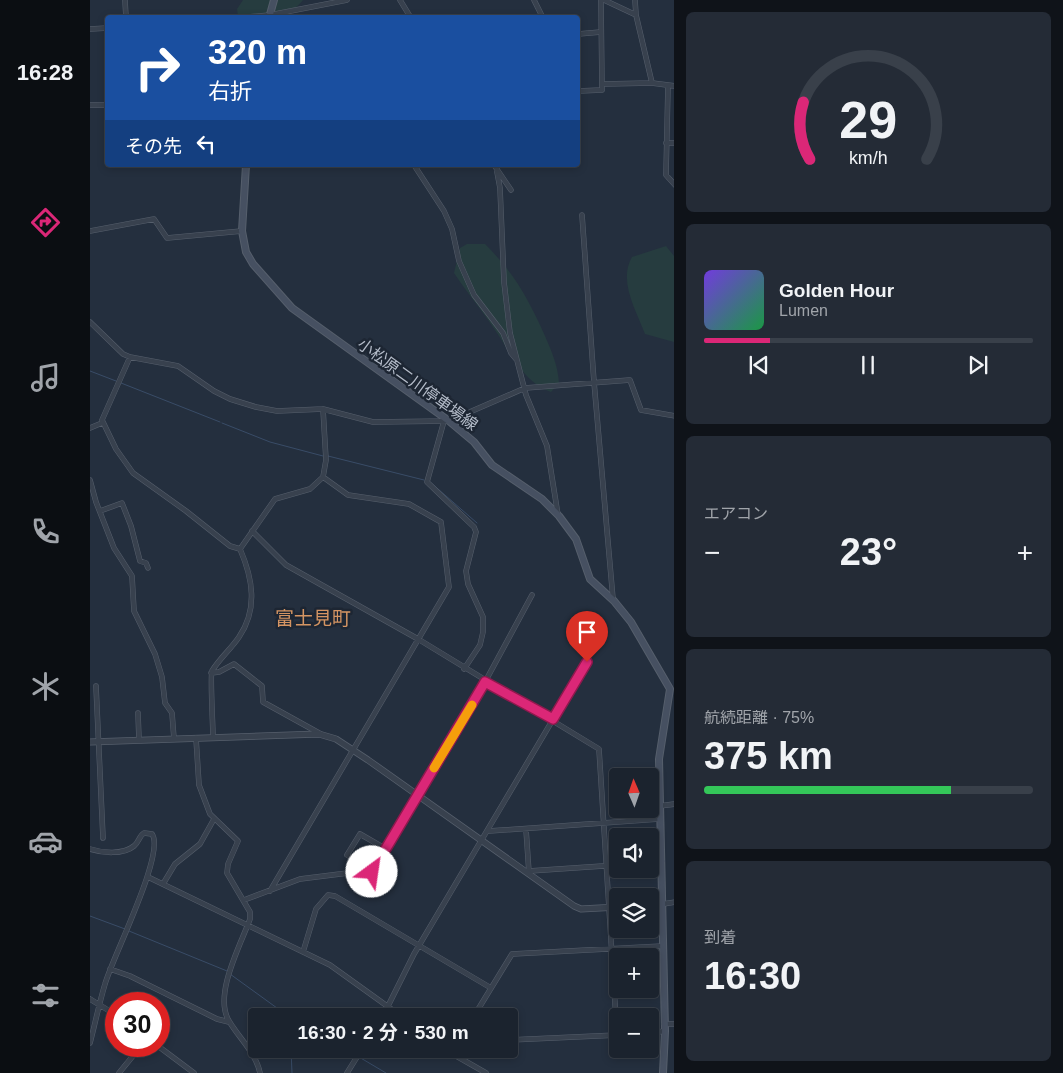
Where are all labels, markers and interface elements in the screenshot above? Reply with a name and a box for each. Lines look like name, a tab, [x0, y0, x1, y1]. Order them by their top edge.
text: 320 m	[208, 32, 307, 71]
icon: right	[125, 35, 190, 100]
text: 16:28	[17, 60, 73, 85]
text: 右折	[208, 79, 252, 104]
text: 29	[840, 91, 897, 149]
icon: left	[192, 130, 220, 158]
text: その先	[125, 136, 182, 157]
text: km/h	[849, 148, 888, 168]
icon: directions	[28, 205, 63, 240]
text: Golden Hour	[779, 280, 894, 301]
text: Lumen	[779, 302, 828, 319]
street label: 小松原二川停車場線	[354, 335, 481, 434]
icon: previous	[745, 351, 773, 379]
icon: pause	[854, 351, 882, 379]
icon: next	[964, 351, 992, 379]
icon: music	[28, 360, 63, 395]
text: エアコン	[704, 505, 768, 522]
icon: phone	[28, 514, 63, 549]
text: 23°	[840, 531, 897, 573]
text: −	[704, 537, 720, 568]
text: +	[1017, 537, 1033, 568]
district label: 富士見町	[275, 608, 351, 629]
pin	[566, 611, 608, 662]
icon: arrive	[573, 618, 601, 646]
icon: climate	[28, 669, 63, 704]
text: 航続距離 · 75%	[704, 709, 814, 726]
text: 375 km	[704, 735, 833, 777]
north arrow	[609, 768, 659, 818]
map controls	[609, 768, 659, 1058]
icon: car	[28, 824, 63, 859]
button: sound	[609, 828, 659, 878]
position arrow	[345, 845, 397, 897]
button: layers	[609, 888, 659, 938]
text: 到着	[704, 929, 736, 946]
button: +	[609, 948, 659, 998]
text: 16:30	[704, 955, 801, 997]
icon: filters	[28, 978, 63, 1013]
speed limit sign: 30	[105, 992, 170, 1057]
button: −	[609, 1008, 659, 1058]
text: 16:30 · 2 分 · 530 m	[297, 1022, 469, 1043]

